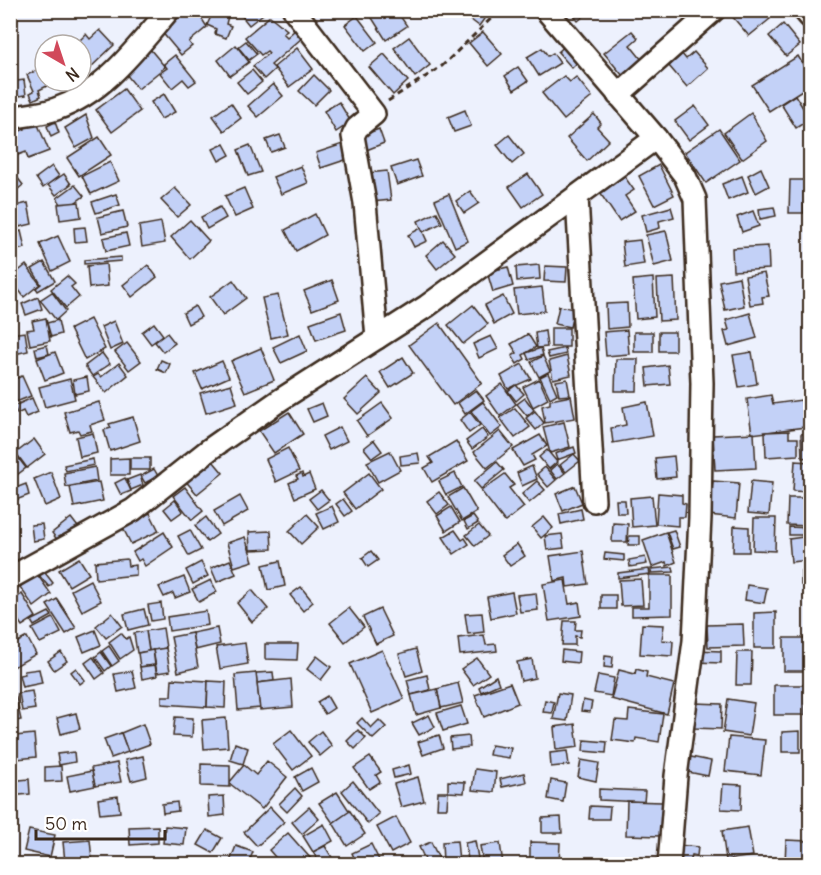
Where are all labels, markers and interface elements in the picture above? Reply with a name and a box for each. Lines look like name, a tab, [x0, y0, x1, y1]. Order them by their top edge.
north arrow	[33, 33, 93, 93]
text: N	[62, 63, 83, 86]
scale bar	[36, 803, 165, 841]
text: 50 m	[45, 812, 87, 835]

